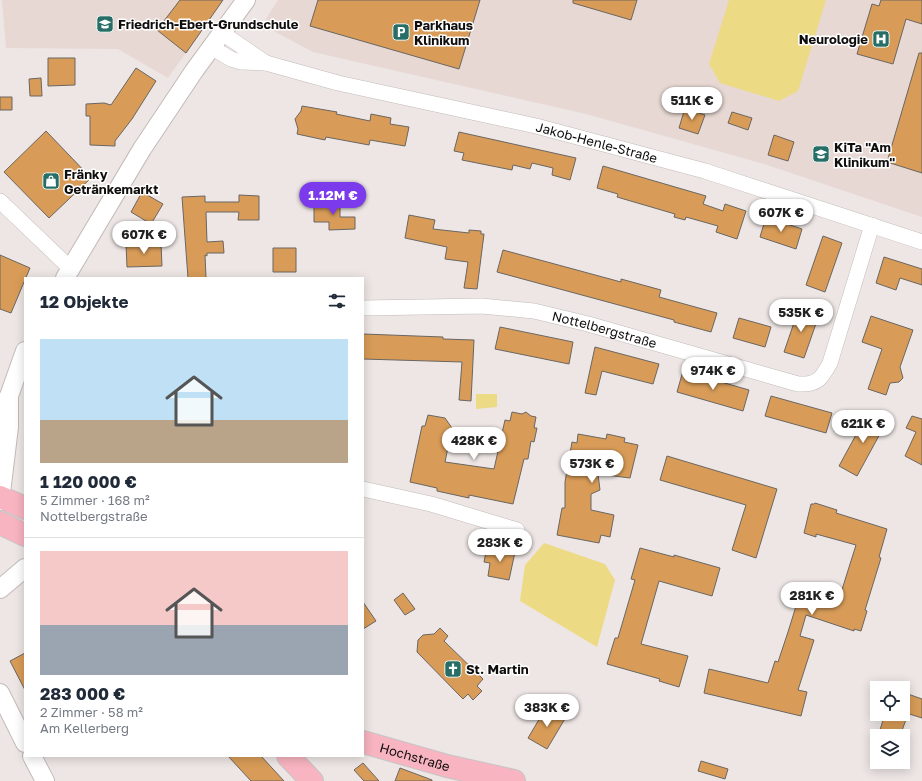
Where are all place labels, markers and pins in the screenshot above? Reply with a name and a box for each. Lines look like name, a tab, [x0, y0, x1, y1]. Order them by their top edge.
school or university icon: Friedrich-Ebert-Grundschule	[95, 14, 115, 34]
place label: Friedrich-Ebert-Grundschule	[118, 16, 299, 32]
place label: Parkhaus Klinikum	[414, 17, 473, 48]
parking icon: Parkhaus Klinikum	[391, 22, 411, 42]
hospital icon: Neurologie	[871, 29, 891, 49]
place label: Neurologie	[799, 31, 868, 47]
pin: 511K €	[659, 87, 725, 121]
place label: KiTa "Am Klinikum"	[834, 139, 895, 170]
school or university icon: KiTa "Am Klinikum"	[811, 144, 831, 164]
place label: Fränky Getränkemarkt	[64, 166, 159, 197]
shop icon: Fränky Getränkemarkt	[41, 171, 61, 191]
pin: 1.12M €	[296, 182, 370, 216]
pin: 607K €	[748, 199, 814, 233]
pin: 607K €	[111, 221, 177, 255]
pin: 535K €	[768, 299, 834, 333]
pin: 974K €	[680, 357, 746, 391]
pin: 621K €	[830, 410, 896, 444]
pin: 428K €	[441, 427, 507, 461]
pin: 573K €	[559, 450, 625, 484]
pin: 283K €	[467, 529, 533, 563]
pin: 281K €	[779, 582, 845, 616]
church icon: St. Martin	[443, 659, 463, 679]
place label: St. Martin	[466, 661, 529, 677]
pin: 383K €	[514, 694, 580, 728]

